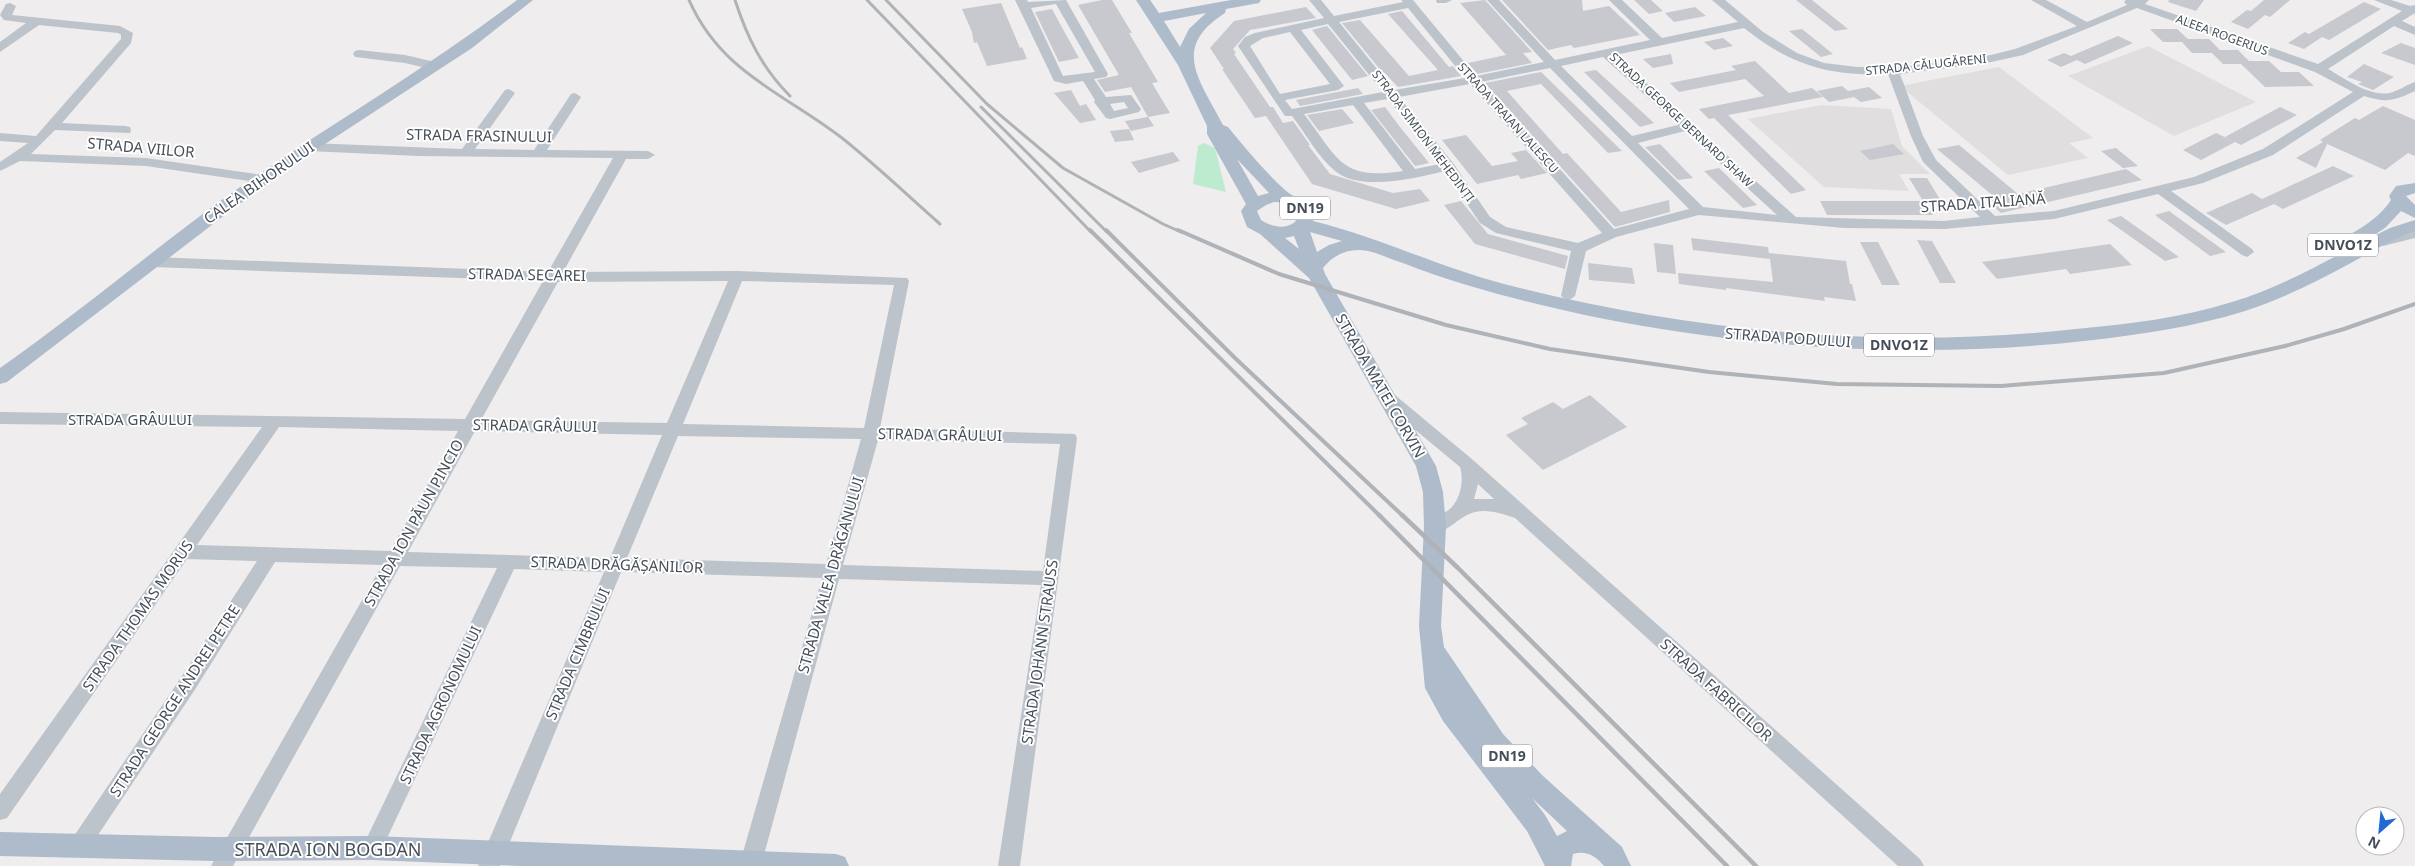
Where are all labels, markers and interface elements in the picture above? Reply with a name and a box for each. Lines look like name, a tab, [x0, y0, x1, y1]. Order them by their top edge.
street label: ALEEA ROGERIUS	[2174, 10, 2271, 59]
street label: STRADA GEORGE BERNARD SHAW	[1606, 49, 1757, 191]
street label: STRADA CĂLUGĂRENI	[1865, 50, 1987, 79]
street label: STRADA TRAIAN LALESCU	[1454, 59, 1563, 177]
street label: STRADA SIMION MEHEDINȚI	[1368, 66, 1479, 205]
street label: STRADA FRASINULUI	[406, 124, 552, 146]
street label: STRADA VIILOR	[87, 132, 196, 162]
street label: CALEA BIHORULUI	[199, 137, 318, 228]
street label: STRADA ITALIANĂ	[1920, 188, 2046, 216]
road number: DN19	[1280, 197, 1330, 220]
road number: DNVO1Z	[2308, 234, 2378, 256]
street label: STRADA SECAREI	[468, 263, 586, 285]
street label: STRADA MATEI CORVIN	[1331, 310, 1430, 461]
street label: STRADA PODULUI	[1724, 323, 1852, 351]
road number: DNVO1Z	[1864, 334, 1934, 356]
street label: STRADA GRÂULUI	[68, 409, 192, 429]
street label: STRADA GRÂULUI	[473, 414, 597, 436]
street label: STRADA GRÂULUI	[878, 423, 1002, 445]
street label: STRADA ION PĂUN PINCIO	[359, 436, 467, 609]
street label: STRADA VALEA DRĂGANULUI	[792, 474, 868, 675]
street label: STRADA THOMAS MORUS	[77, 536, 197, 695]
street label: STRADA DRĂGĂȘANILOR	[530, 551, 704, 577]
street label: STRADA JOHANN STRAUSS	[1016, 558, 1062, 745]
street label: STRADA CIMBRULUI	[540, 585, 614, 723]
street label: STRADA GEORGE ANDREI PETRE	[104, 601, 244, 800]
street label: STRADA AGRONOMULUI	[395, 622, 486, 787]
street label: STRADA FABRICILOR	[1656, 634, 1777, 745]
road number: DN19	[1482, 744, 1532, 768]
north arrow	[2355, 806, 2405, 856]
text: N	[2364, 832, 2383, 854]
street label: STRADA ION BOGDAN	[235, 837, 421, 861]

